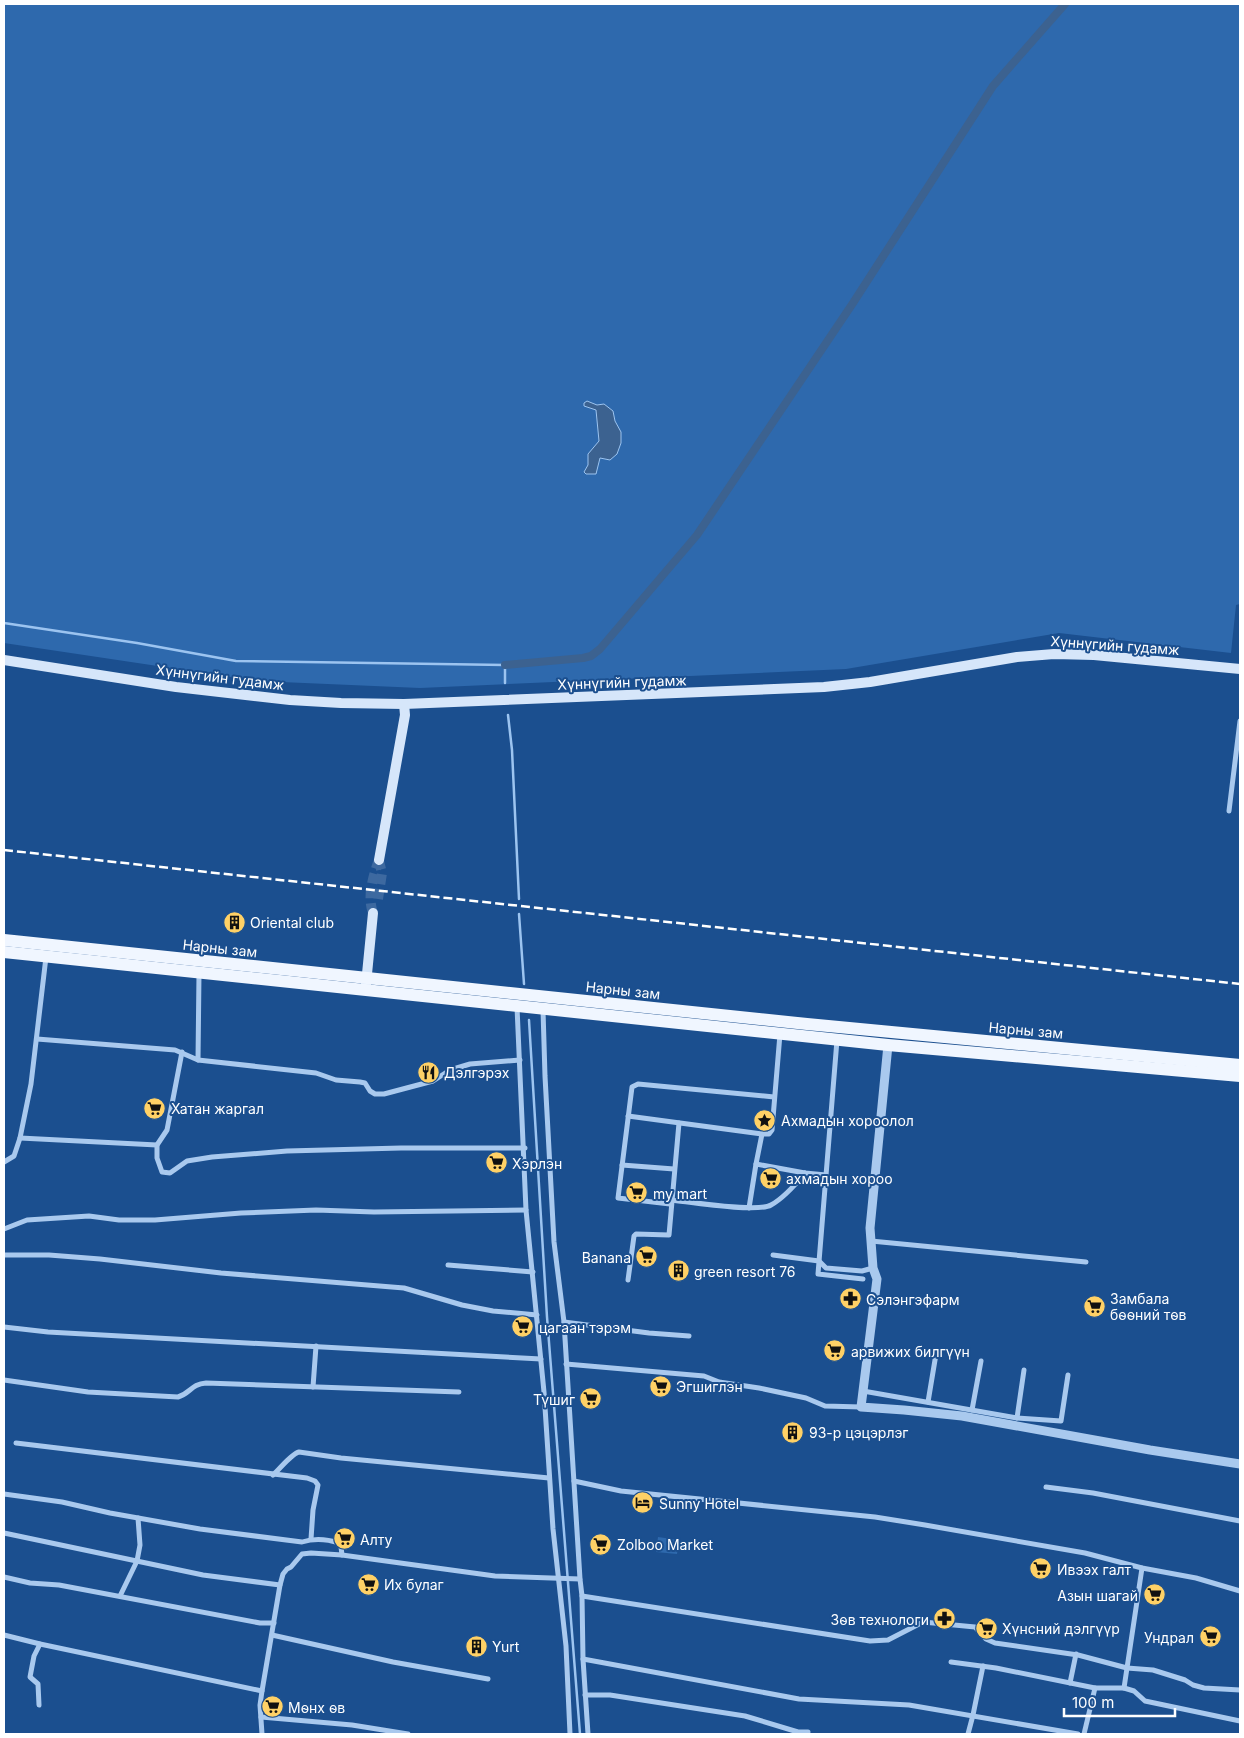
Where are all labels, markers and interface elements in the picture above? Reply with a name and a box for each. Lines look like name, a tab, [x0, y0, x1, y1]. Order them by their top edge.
street label: Хүннүгийн гудамж	[1050, 632, 1180, 658]
street label: Хүннүгийн гудамж	[155, 661, 285, 693]
street label: Хүннүгийн гудамж	[557, 671, 687, 693]
building icon: Oriental club	[222, 910, 246, 934]
place label: Oriental club	[250, 914, 334, 931]
street label: Нарны зам	[182, 936, 258, 960]
street label: Нарны зам	[585, 978, 661, 1002]
street label: Нарны зам	[988, 1018, 1064, 1042]
restaurant icon: Дэлгэрэх	[416, 1060, 440, 1084]
place label: Дэлгэрэх	[444, 1064, 510, 1081]
supermarket icon: Хатан жаргал	[143, 1096, 167, 1120]
place label: Хатан жаргал	[171, 1100, 264, 1117]
place icon: Ахмадын хороолол	[753, 1108, 777, 1132]
place label: Ахмадын хороолол	[781, 1112, 914, 1129]
supermarket icon: Хэрлэн	[484, 1151, 508, 1175]
place label: Хэрлэн	[512, 1155, 562, 1172]
supermarket icon: ахмадын хороо	[758, 1166, 782, 1190]
place label: ахмадын хороо	[786, 1170, 893, 1187]
supermarket icon: my mart	[625, 1181, 649, 1205]
place label: my mart	[653, 1185, 707, 1202]
supermarket icon: Banana	[635, 1245, 659, 1269]
place label: Banana	[582, 1249, 631, 1266]
building icon: green resort 76	[666, 1259, 690, 1283]
place label: green resort 76	[694, 1263, 796, 1280]
pharmacy icon: Сэлэнгэфарм	[838, 1287, 862, 1311]
place label: Замбала бөөний төв	[1110, 1290, 1187, 1323]
place label: Сэлэнгэфарм	[866, 1291, 959, 1308]
supermarket icon: Замбала бөөний төв	[1082, 1294, 1106, 1318]
supermarket icon: цагаан тэрэм	[511, 1315, 535, 1339]
place label: цагаан тэрэм	[539, 1319, 631, 1336]
supermarket icon: арвижих билгүүн	[823, 1339, 847, 1363]
place label: арвижих билгүүн	[851, 1343, 970, 1360]
supermarket icon: Эгшиглэн	[648, 1374, 672, 1398]
place label: Эгшиглэн	[676, 1378, 743, 1395]
supermarket icon: Түшиг	[579, 1387, 603, 1411]
place label: Түшиг	[533, 1391, 575, 1408]
building icon: 93-р цэцэрлэг	[781, 1420, 805, 1444]
place label: 93-р цэцэрлэг	[809, 1424, 908, 1441]
hotel icon: Sunny Hotel	[631, 1491, 655, 1515]
place label: Sunny Hotel	[659, 1495, 739, 1512]
supermarket icon: Алту	[332, 1527, 356, 1551]
place label: Алту	[360, 1531, 392, 1548]
supermarket icon: Zolboo Market	[589, 1532, 613, 1556]
place label: Zolboo Market	[617, 1536, 713, 1553]
supermarket icon: Ивээх галт	[1029, 1557, 1053, 1581]
place label: Ивээх галт	[1057, 1561, 1132, 1578]
supermarket icon: Их булаг	[356, 1572, 380, 1596]
place label: Их булаг	[384, 1576, 444, 1593]
supermarket icon: Азын шагай	[1142, 1583, 1166, 1607]
place label: Азын шагай	[1057, 1587, 1138, 1604]
pharmacy icon: Зөв технологи	[933, 1607, 957, 1631]
place label: Зөв технологи	[831, 1611, 929, 1628]
supermarket icon: Хүнсний дэлгүүр	[974, 1616, 998, 1640]
place label: Хүнсний дэлгүүр	[1002, 1620, 1120, 1637]
supermarket icon: Ундрал	[1198, 1625, 1222, 1649]
place label: Ундрал	[1144, 1629, 1194, 1646]
building icon: Yurt	[464, 1634, 488, 1658]
place label: Yurt	[492, 1638, 520, 1655]
scale bar	[1064, 1686, 1175, 1718]
text: 100 m	[1072, 1693, 1114, 1712]
supermarket icon: Мөнх өв	[260, 1695, 284, 1719]
place label: Мөнх өв	[288, 1699, 345, 1716]

